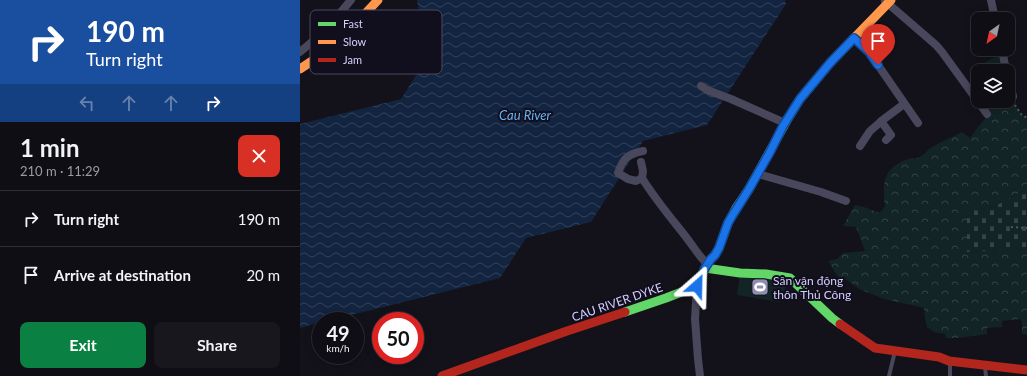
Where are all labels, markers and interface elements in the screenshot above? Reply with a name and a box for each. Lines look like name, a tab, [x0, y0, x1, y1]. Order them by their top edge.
legend	[310, 10, 442, 74]
north arrow	[971, 12, 1015, 56]
map controls	[971, 12, 1015, 108]
text: 190 m	[86, 14, 165, 48]
icon: right	[20, 16, 72, 68]
text: Fast	[343, 17, 363, 30]
pin	[861, 24, 895, 65]
icon: arrive	[867, 30, 889, 52]
text: Slow	[343, 35, 367, 48]
text: Turn right	[86, 48, 163, 70]
text: Jam	[343, 53, 362, 66]
button: layers	[971, 64, 1015, 108]
icon: left	[76, 92, 98, 114]
icon: ahead	[118, 92, 140, 114]
icon: ahead	[160, 92, 182, 114]
icon: right	[202, 92, 224, 114]
water label: Cau River	[499, 107, 551, 123]
text: 1 min	[20, 133, 80, 162]
button: close	[238, 135, 280, 177]
text: 210 m · 11:29	[20, 163, 100, 179]
icon: right	[20, 208, 42, 230]
text: Turn right	[54, 210, 119, 228]
text: 190 m	[238, 210, 280, 228]
icon: arrive	[20, 264, 42, 286]
position arrow	[676, 265, 718, 307]
text: Arrive at destination	[54, 266, 191, 284]
text: 20 m	[246, 266, 280, 284]
place label: Sân vận động thôn Thủ Công	[773, 273, 851, 302]
sports icon: Sân vận động thôn Thủ Công	[750, 277, 770, 297]
street label: CAU RIVER DYKE	[569, 279, 665, 325]
speed limit sign: 50	[372, 312, 424, 364]
text: 49	[326, 321, 350, 345]
button: Exit	[20, 322, 146, 368]
button: Share	[154, 322, 280, 368]
text: km/h	[326, 342, 350, 354]

